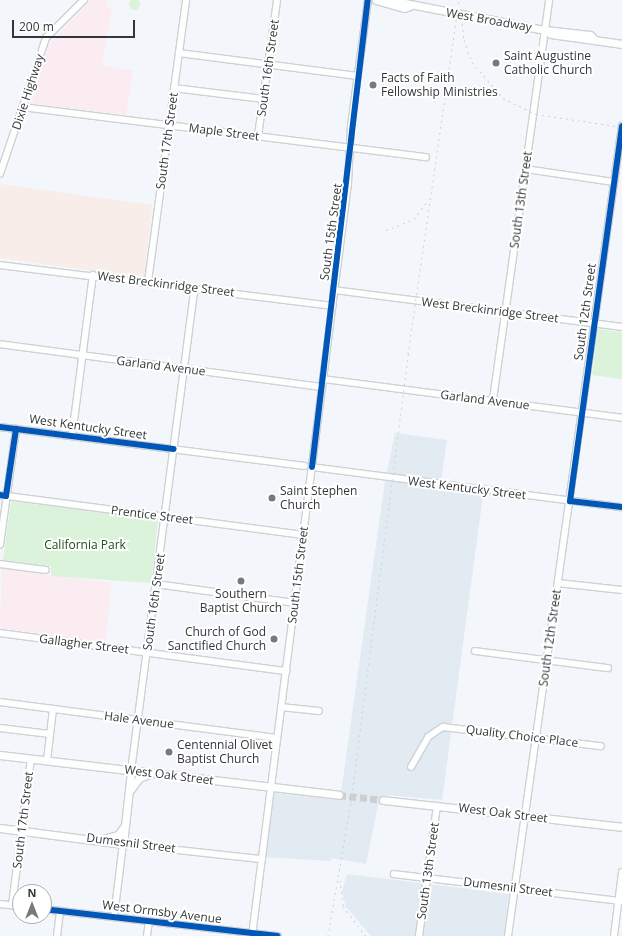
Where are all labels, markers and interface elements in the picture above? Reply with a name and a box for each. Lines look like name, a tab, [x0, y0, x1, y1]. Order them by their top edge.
street label: West Broadway	[445, 5, 533, 35]
scale bar	[14, 12, 137, 38]
text: 200 m	[19, 18, 54, 35]
street label: South 16th Street	[254, 19, 282, 117]
place label: Saint Augustine Catholic Church	[504, 49, 592, 77]
street label: Dixie Highway	[9, 52, 47, 132]
marker: Saint Augustine Catholic Church	[491, 58, 501, 68]
place label: Facts of Faith Fellowship Ministries	[381, 71, 498, 99]
marker: Facts of Faith Fellowship Ministries	[368, 80, 378, 90]
street label: South 17th Street	[153, 92, 181, 190]
street label: Maple Street	[188, 121, 260, 143]
street label: South 13th Street	[507, 151, 535, 249]
street label: South 15th Street	[317, 183, 345, 281]
street label: South 12th Street	[571, 263, 599, 361]
street label: West Breckinridge Street	[97, 268, 235, 300]
street label: West Breckinridge Street	[421, 294, 559, 326]
street label: Garland Avenue	[116, 353, 206, 379]
street label: Garland Avenue	[440, 387, 530, 413]
street label: West Kentucky Street	[28, 412, 148, 442]
street label: West Kentucky Street	[407, 474, 527, 502]
place label: Saint Stephen Church	[280, 484, 357, 512]
marker: Saint Stephen Church	[267, 493, 277, 503]
street label: Prentice Street	[110, 503, 194, 527]
street label: South 15th Street	[285, 526, 311, 624]
park label: California Park	[44, 538, 126, 552]
street label: South 16th Street	[140, 553, 168, 651]
marker: Southern Baptist Church	[236, 576, 246, 586]
place label: Southern Baptist Church	[200, 587, 282, 615]
street label: South 12th Street	[536, 589, 564, 687]
place label: Church of God Sanctified Church	[168, 625, 266, 653]
street label: Gallagher Street	[38, 631, 130, 657]
marker: Church of God Sanctified Church	[269, 634, 279, 644]
street label: Hale Avenue	[103, 709, 175, 731]
street label: Quality Choice Place	[465, 722, 579, 750]
place label: Centennial Olivet Baptist Church	[177, 738, 273, 766]
marker: Centennial Olivet Baptist Church	[164, 747, 174, 757]
street label: West Oak Street	[124, 762, 214, 788]
street label: South 17th Street	[10, 771, 36, 869]
street label: West Oak Street	[458, 800, 548, 826]
street label: South 13th Street	[414, 822, 442, 920]
street label: Dumesnil Street	[86, 830, 176, 856]
street label: Dumesnil Street	[463, 874, 553, 900]
north arrow	[12, 884, 52, 924]
text: N	[28, 885, 36, 900]
street label: West Ormsby Avenue	[101, 898, 223, 926]

